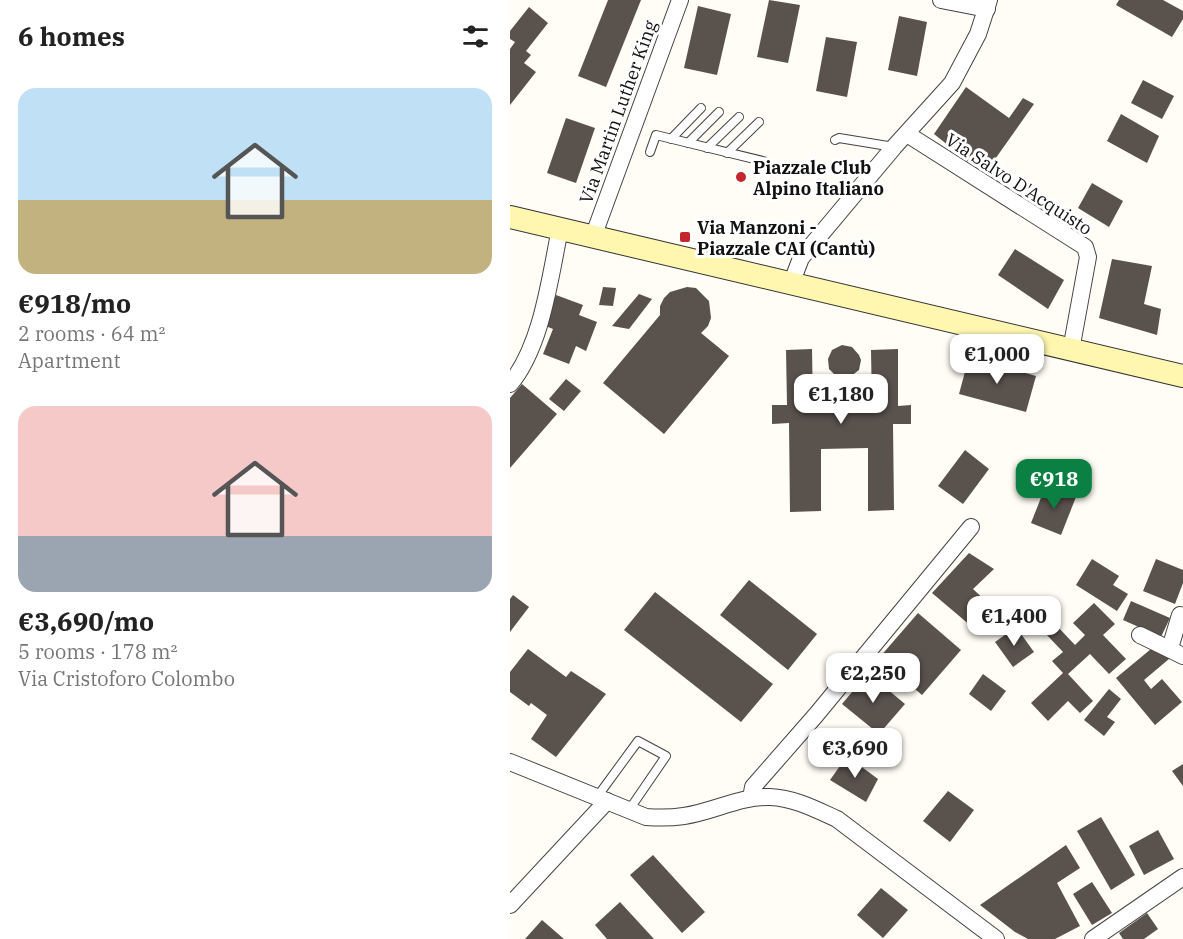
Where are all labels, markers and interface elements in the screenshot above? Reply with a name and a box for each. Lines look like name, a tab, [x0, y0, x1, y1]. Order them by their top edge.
street label: Via Martin Luther King	[574, 17, 662, 207]
text: 6 homes	[18, 19, 125, 53]
icon: filters	[459, 20, 492, 53]
icon: home	[201, 127, 309, 235]
street label: Via Salvo D'Acquisto	[941, 128, 1097, 240]
place label: Piazzale Club Alpino Italiano	[753, 156, 884, 200]
marker: Piazzale Club Alpino Italiano	[734, 170, 748, 184]
place label: Via Manzoni - Piazzale CAI (Cantù)	[697, 216, 875, 260]
marker: Via Manzoni - Piazzale CAI (Cantù)	[678, 230, 692, 244]
text: €918/mo	[18, 286, 131, 320]
text: 2 rooms · 64 m²	[18, 320, 165, 347]
pin: €1,000	[948, 334, 1046, 385]
text: €1,000	[964, 340, 1030, 367]
text: Apartment	[18, 347, 121, 374]
pin: €1,180	[792, 374, 890, 425]
text: €1,180	[808, 380, 874, 407]
icon: home	[201, 445, 309, 553]
pin: €918	[1018, 459, 1090, 510]
text: €918	[1030, 465, 1078, 492]
pin: €1,400	[965, 596, 1063, 647]
text: €1,400	[981, 602, 1047, 629]
text: €3,690/mo	[18, 604, 154, 638]
text: 5 rooms · 178 m²	[18, 638, 177, 665]
pin: €2,250	[824, 653, 922, 704]
text: €2,250	[840, 659, 906, 686]
text: Via Cristoforo Colombo	[18, 665, 235, 692]
pin: €3,690	[806, 728, 904, 779]
text: €3,690	[822, 734, 888, 761]

